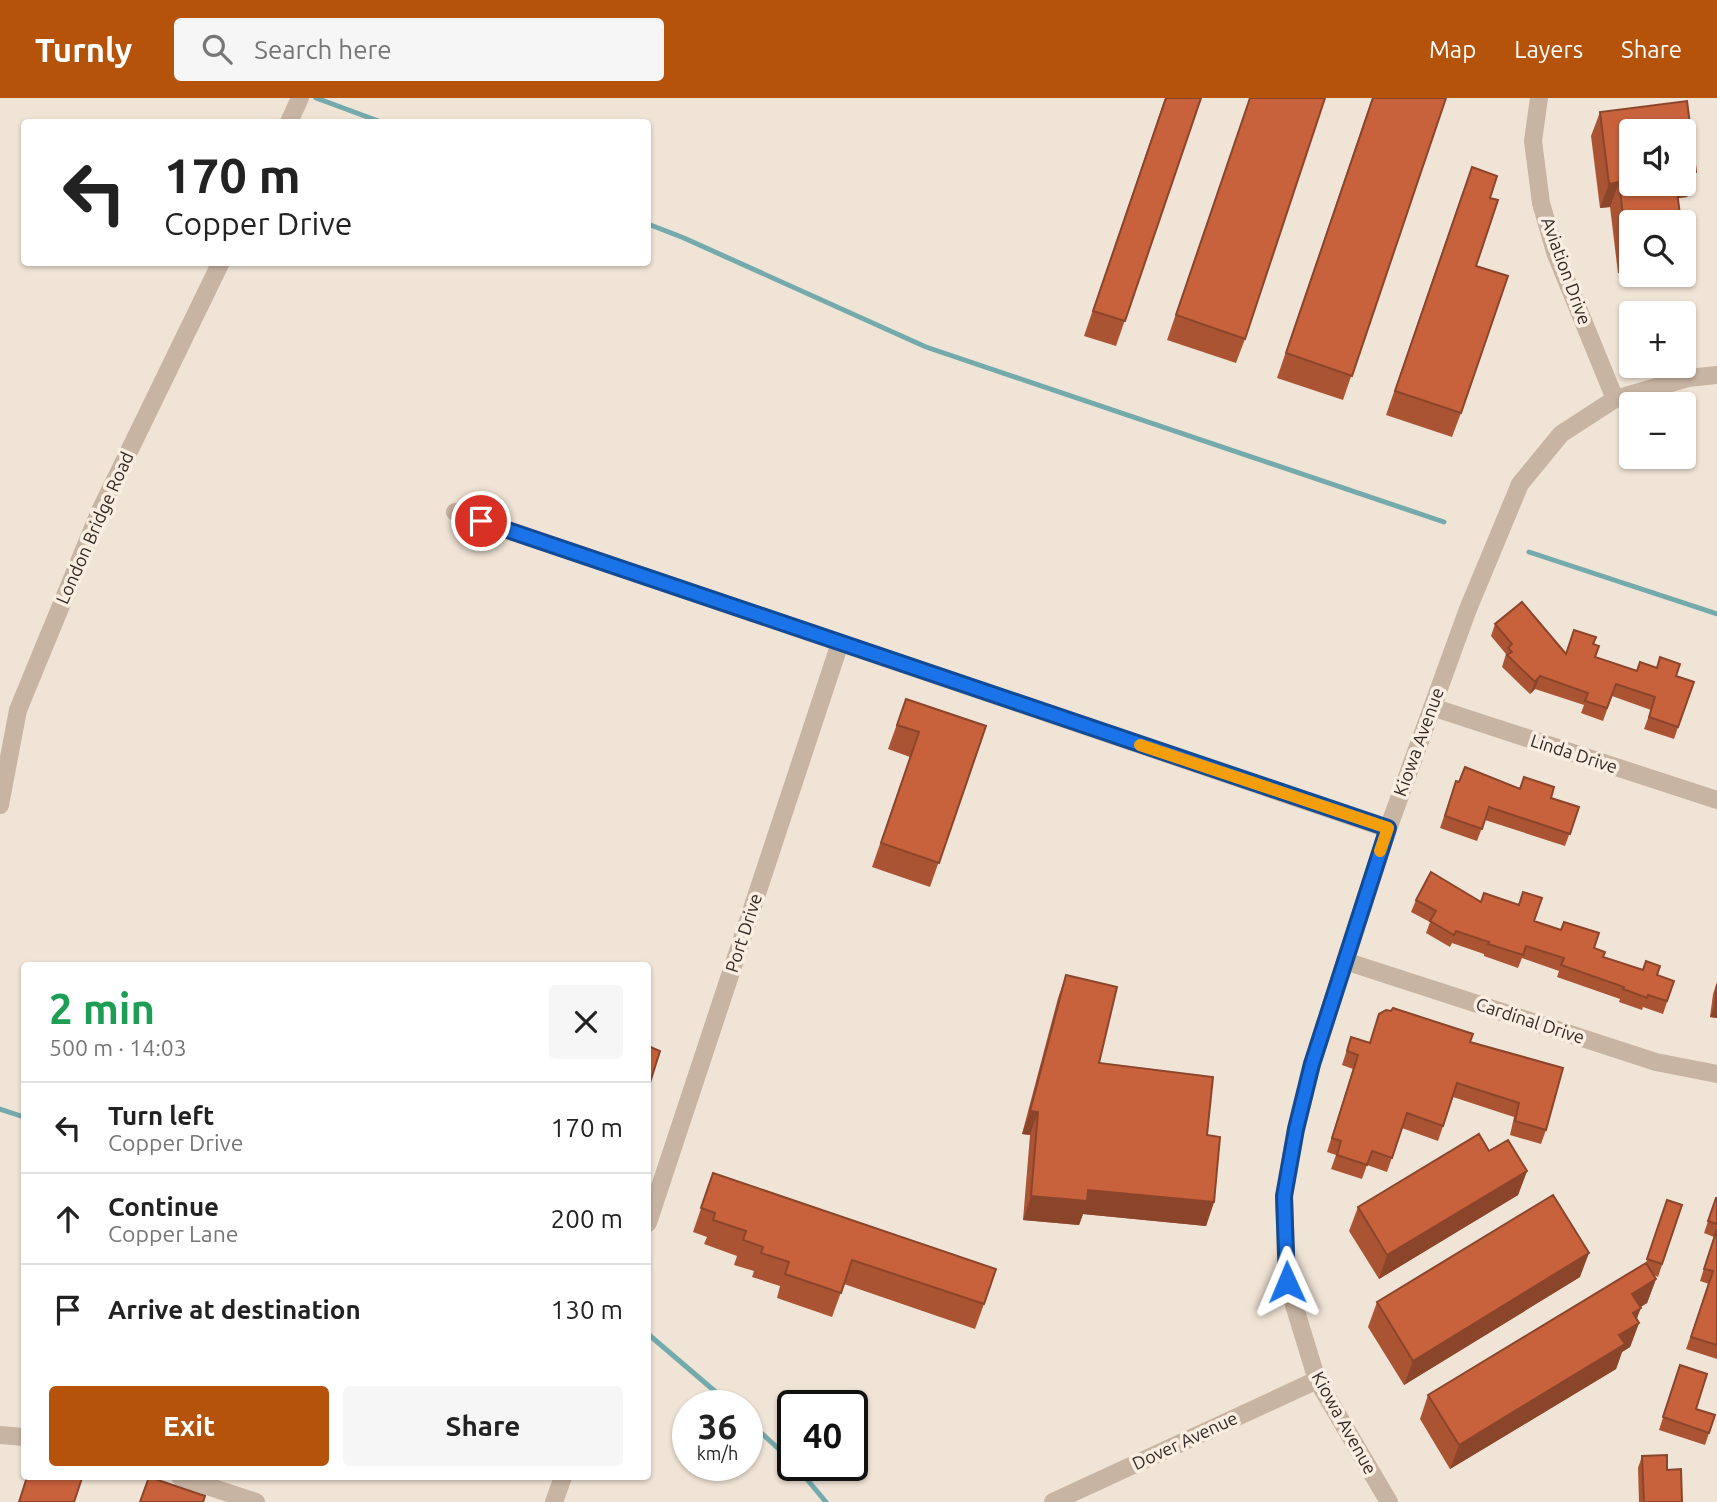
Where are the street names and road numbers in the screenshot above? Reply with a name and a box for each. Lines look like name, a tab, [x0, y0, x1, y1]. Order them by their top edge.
street label: Aviation Drive	[1538, 214, 1596, 327]
street label: London Bridge Road	[52, 448, 137, 607]
street label: Kiowa Avenue	[1389, 685, 1447, 799]
street label: Linda Drive	[1528, 730, 1620, 777]
street label: Port Drive	[721, 891, 765, 975]
street label: Cardinal Drive	[1474, 993, 1587, 1047]
street label: Kiowa Avenue	[1308, 1368, 1381, 1477]
street label: Dover Avenue	[1129, 1407, 1240, 1473]

